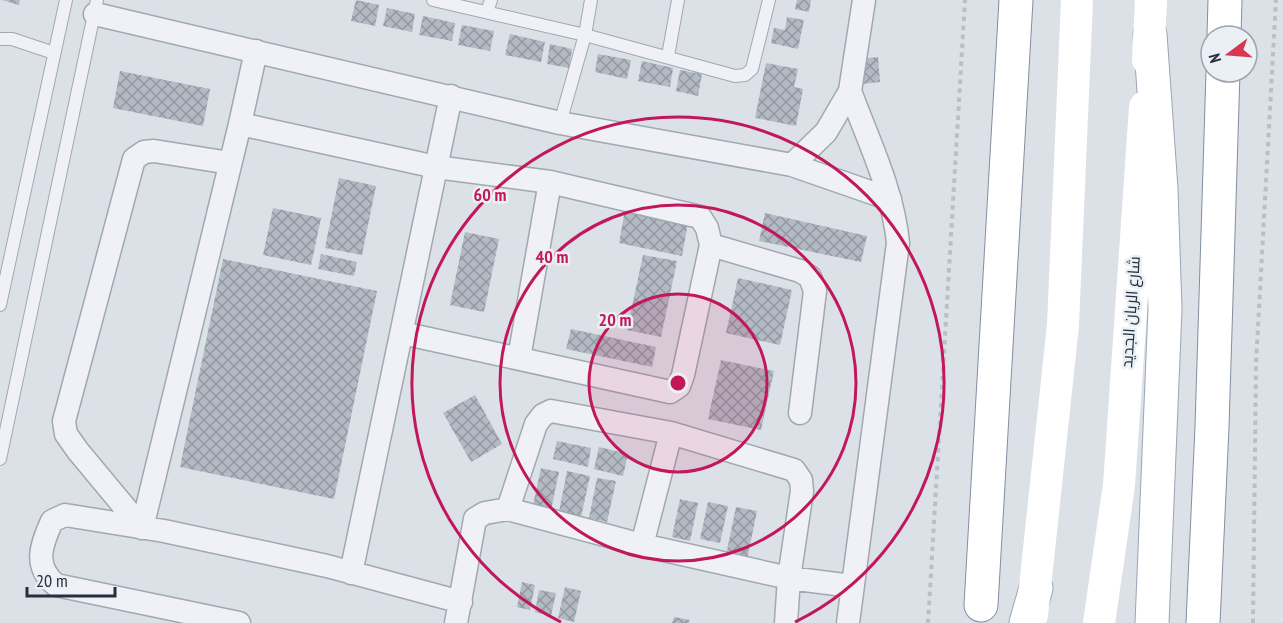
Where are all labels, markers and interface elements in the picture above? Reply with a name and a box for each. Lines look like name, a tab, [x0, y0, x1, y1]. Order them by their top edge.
north arrow	[1199, 24, 1259, 84]
text: N	[1204, 51, 1225, 65]
text: 60 m	[474, 183, 506, 206]
text: 40 m	[536, 245, 568, 268]
street label: شارع الريان الجديد	[1116, 255, 1146, 369]
text: 20 m	[599, 308, 631, 331]
centre of rings	[668, 373, 688, 393]
scale bar	[27, 560, 116, 598]
text: 20 m	[36, 569, 68, 592]

